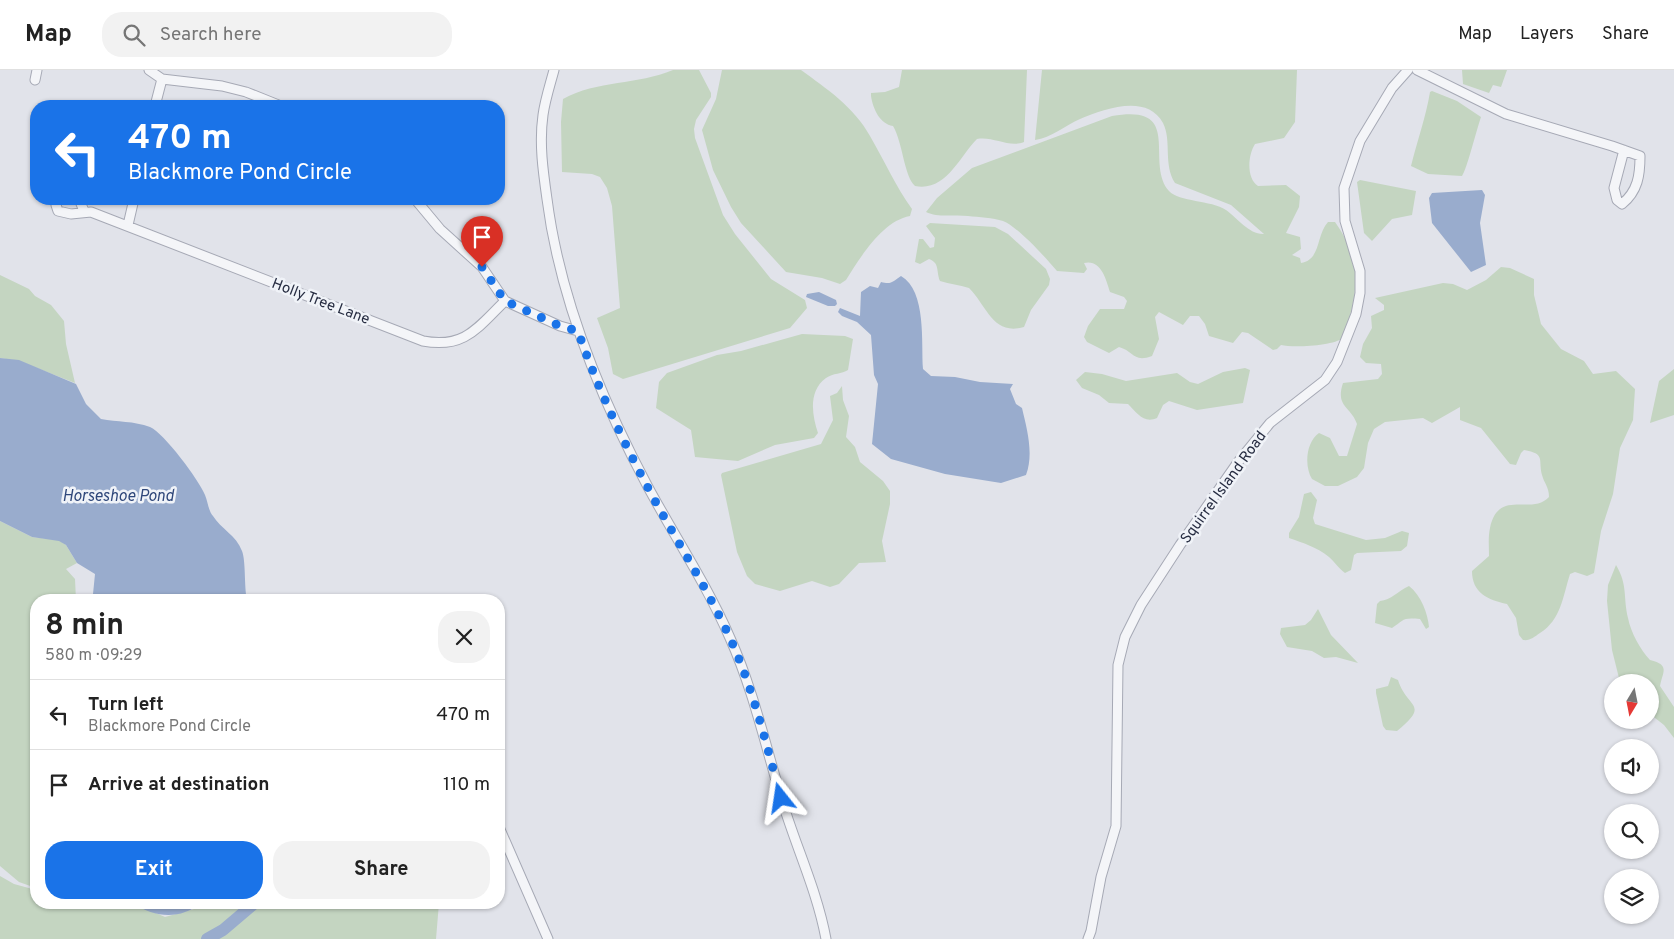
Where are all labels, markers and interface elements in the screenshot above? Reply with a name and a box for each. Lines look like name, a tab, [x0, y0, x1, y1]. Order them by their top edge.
search box	[102, 12, 452, 57]
text: Map	[25, 20, 72, 50]
icon: search	[120, 21, 148, 49]
text: Search here	[160, 23, 261, 47]
text: Map	[1458, 23, 1492, 46]
text: Layers	[1520, 23, 1574, 46]
text: Share	[1602, 23, 1649, 46]
text: 470 m	[128, 117, 232, 161]
icon: left	[45, 120, 110, 185]
text: Blackmore Pond Circle	[128, 160, 352, 187]
pin	[461, 216, 503, 267]
icon: arrive	[468, 223, 496, 251]
street label: Holly Tree Lane	[269, 275, 372, 330]
street label: Squirrel Island Road	[1177, 428, 1271, 548]
water label: Horseshoe Pond	[62, 487, 175, 507]
text: 8 min	[45, 608, 124, 645]
button: close	[438, 611, 490, 663]
text: 580 m · 09:29	[45, 646, 142, 666]
north arrow	[1604, 674, 1659, 729]
map controls	[1604, 674, 1659, 924]
text: Turn left	[88, 693, 164, 717]
icon: left	[45, 701, 73, 729]
text: 470 m	[436, 703, 490, 727]
text: Blackmore Pond Circle	[88, 717, 251, 737]
button: sound	[1604, 739, 1659, 794]
icon: arrive	[45, 771, 73, 799]
position arrow	[754, 771, 806, 823]
text: Arrive at destination	[88, 773, 269, 797]
text: 110 m	[443, 773, 490, 797]
button: search	[1604, 804, 1659, 859]
button: Exit	[45, 841, 263, 899]
button: Share	[273, 841, 490, 899]
button: layers	[1604, 869, 1659, 924]

